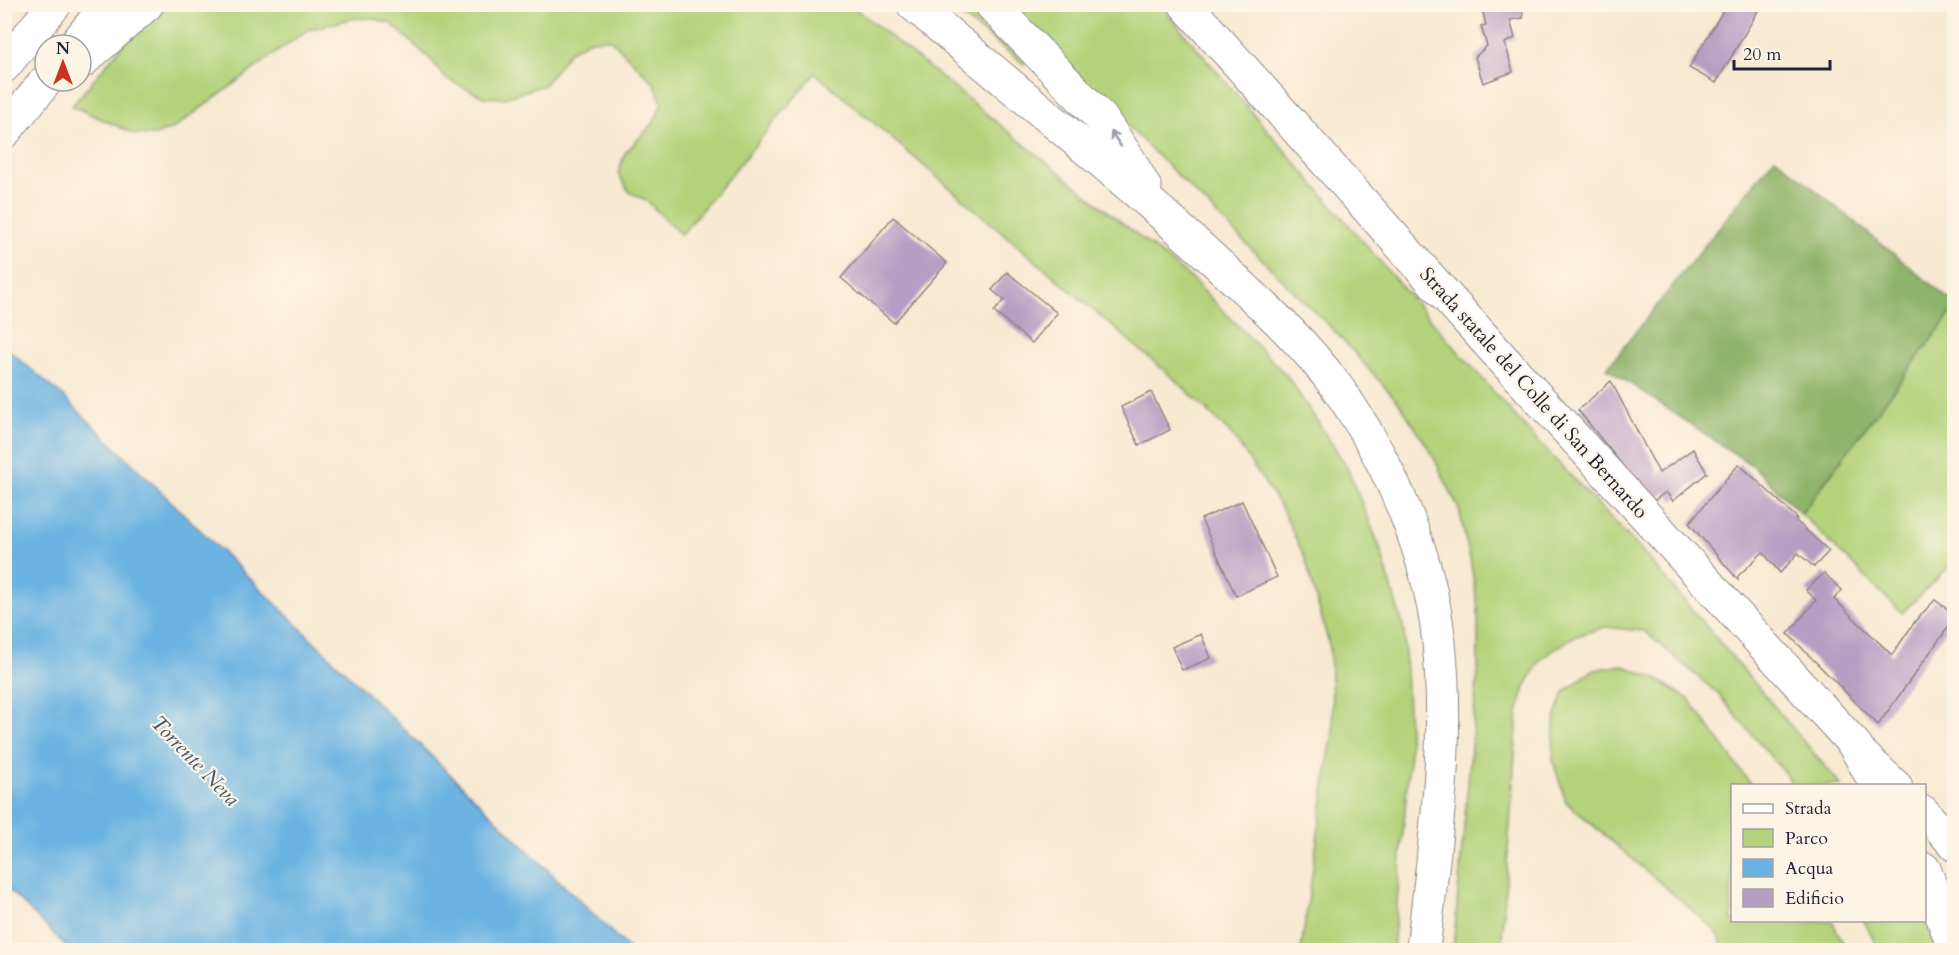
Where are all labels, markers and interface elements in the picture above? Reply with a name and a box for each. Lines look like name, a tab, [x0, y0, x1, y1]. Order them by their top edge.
north arrow	[33, 33, 93, 93]
scale bar	[1734, 33, 1830, 71]
text: N	[56, 38, 70, 60]
text: 20 m	[1743, 42, 1782, 67]
one-way arrow	[1109, 131, 1121, 148]
street label: Strada statale del Colle di San Bernardo	[1414, 261, 1654, 525]
water label: Torrente Neva	[144, 709, 246, 813]
legend	[1731, 784, 1926, 922]
text: Strada	[1785, 796, 1832, 821]
text: Parco	[1785, 826, 1828, 851]
text: Acqua	[1785, 856, 1834, 881]
text: Edificio	[1785, 886, 1844, 911]

